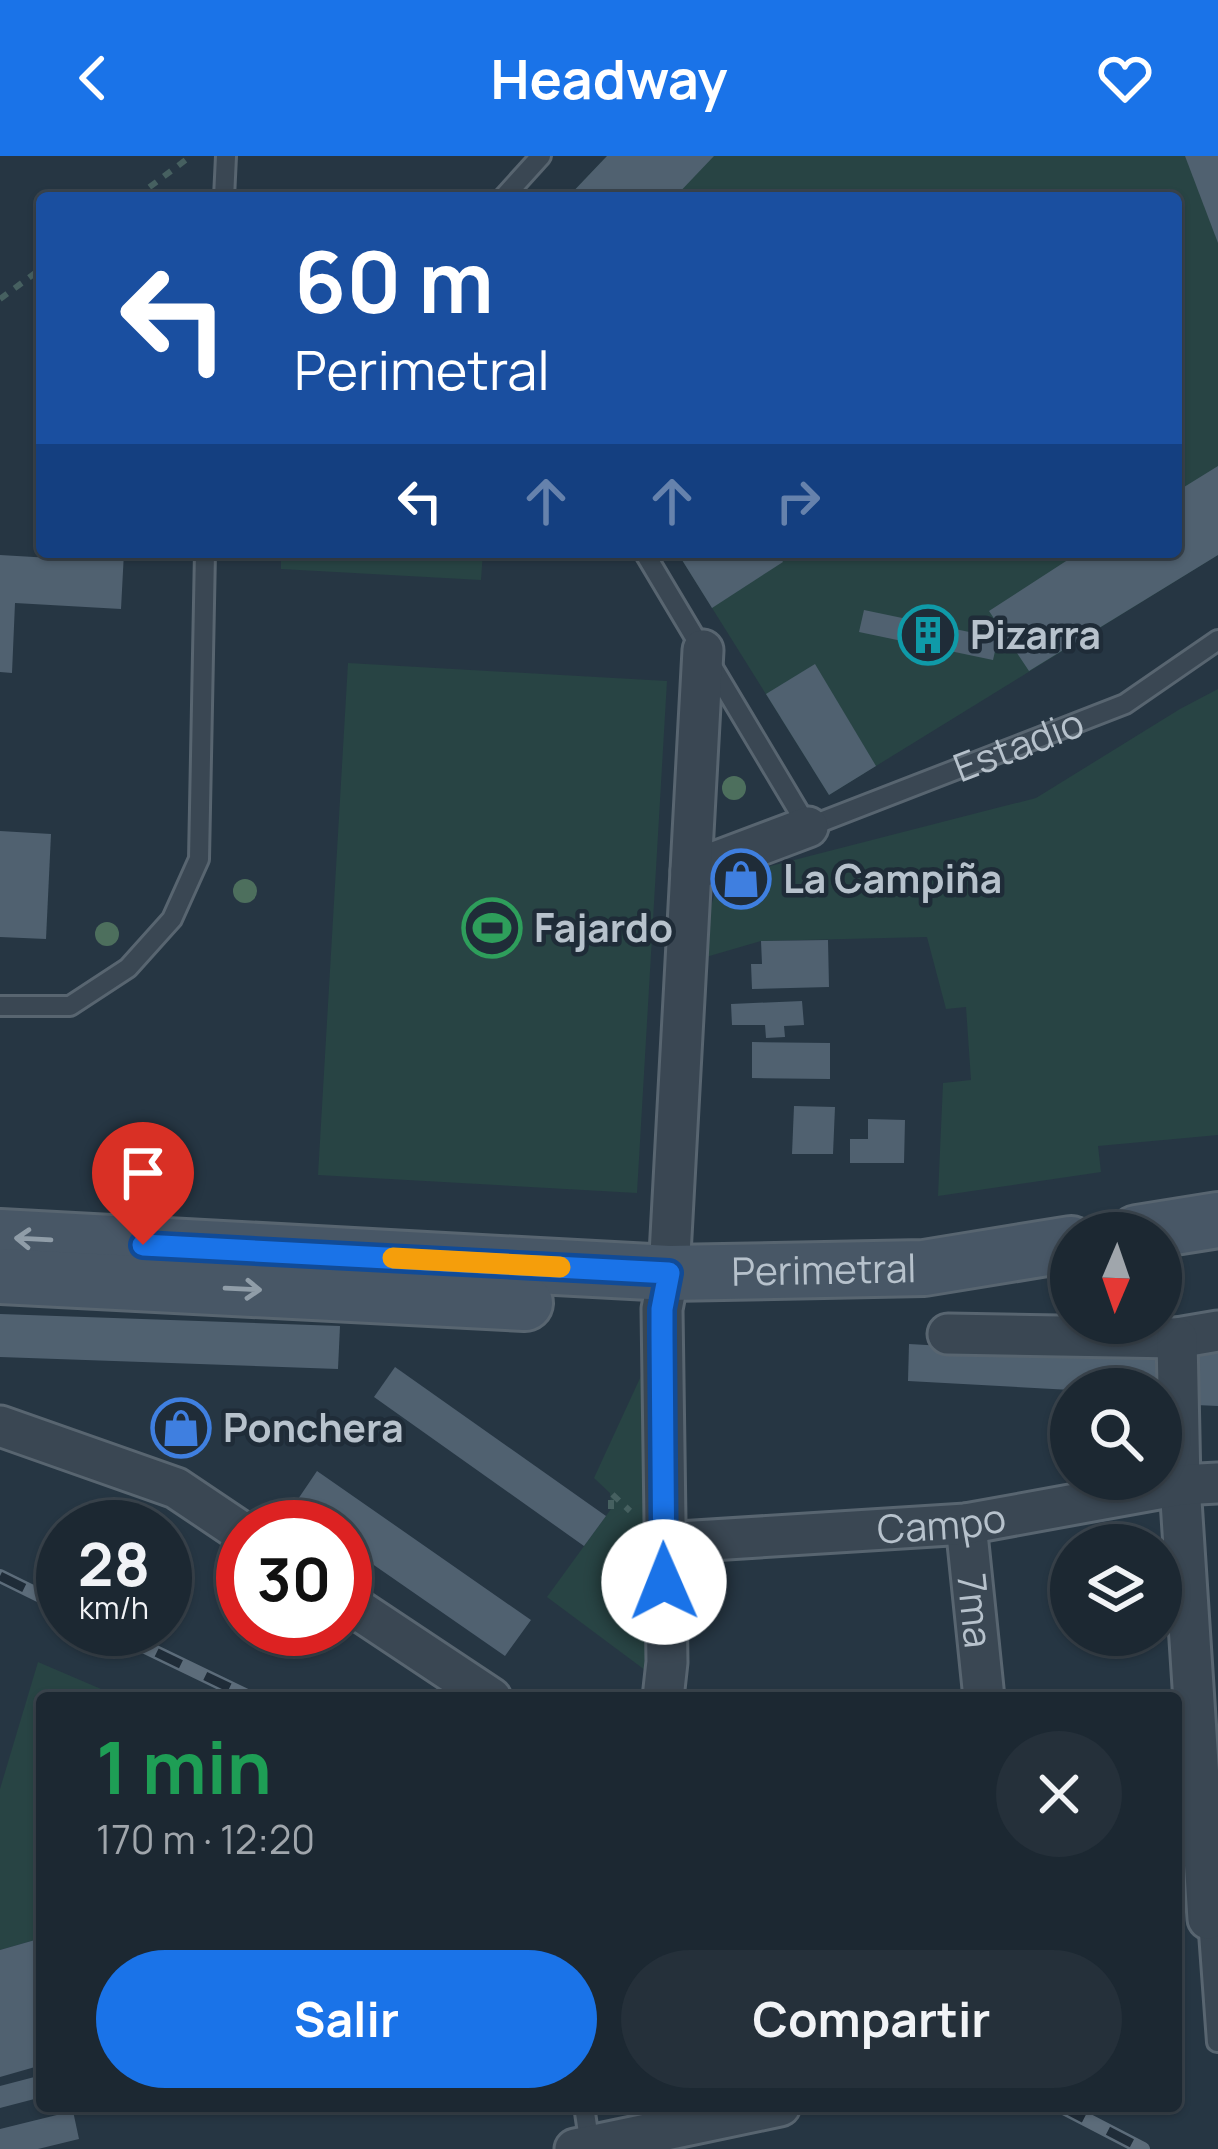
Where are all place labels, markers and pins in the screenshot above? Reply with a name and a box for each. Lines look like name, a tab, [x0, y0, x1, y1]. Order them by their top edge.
building icon: Pizarra	[897, 604, 959, 666]
place label: Pizarra	[970, 607, 1101, 661]
shop icon: La Campiña	[710, 848, 772, 910]
place label: La Campiña	[783, 851, 1002, 905]
sports icon: Fajardo	[461, 897, 523, 959]
place label: Fajardo	[534, 900, 673, 954]
pin	[92, 1122, 194, 1245]
shop icon: Ponchera	[150, 1397, 212, 1459]
place label: Ponchera	[223, 1400, 404, 1454]

